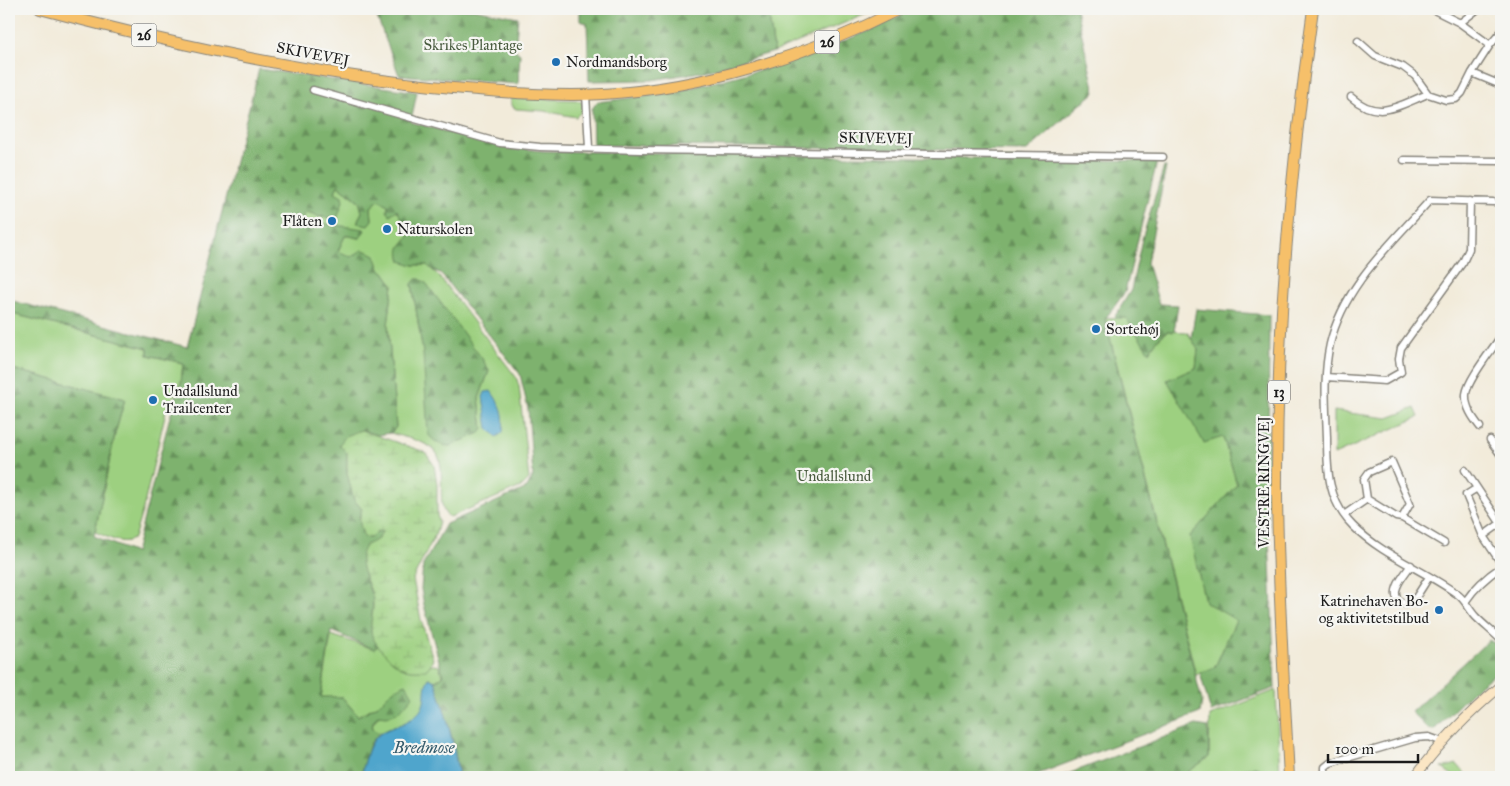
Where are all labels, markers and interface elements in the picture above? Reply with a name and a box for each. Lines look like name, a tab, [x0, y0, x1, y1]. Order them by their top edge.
road number: 26	[132, 24, 156, 46]
road number: 26	[814, 31, 840, 54]
park label: Skrikes Plantage	[423, 36, 523, 54]
street label: SKIVEVEJ	[275, 38, 351, 71]
place label: Nordmandsborg	[566, 53, 668, 71]
marker: Nordmandsborg	[550, 56, 562, 68]
street label: SKIVEVEJ	[839, 128, 913, 149]
place label: Flåten	[282, 212, 322, 230]
marker: Flåten	[326, 215, 338, 227]
place label: Naturskolen	[397, 220, 473, 238]
marker: Naturskolen	[381, 223, 393, 235]
place label: Sortehøj	[1106, 320, 1159, 338]
marker: Sortehøj	[1090, 323, 1102, 335]
road number: 13	[1268, 381, 1290, 404]
place label: Undallslund Trailcenter	[163, 382, 238, 417]
marker: Undallslund Trailcenter	[147, 394, 159, 406]
street label: VESTRE RINGVEJ	[1255, 416, 1274, 549]
park label: Undallslund	[797, 467, 872, 485]
place label: Katrinehaven Bo- og aktivitetstilbud	[1319, 592, 1429, 627]
marker: Katrinehaven Bo- og aktivitetstilbud	[1433, 604, 1445, 616]
scale bar	[1328, 731, 1418, 763]
water label: Bredmose	[392, 738, 456, 757]
text: 100 m	[1335, 740, 1375, 758]

